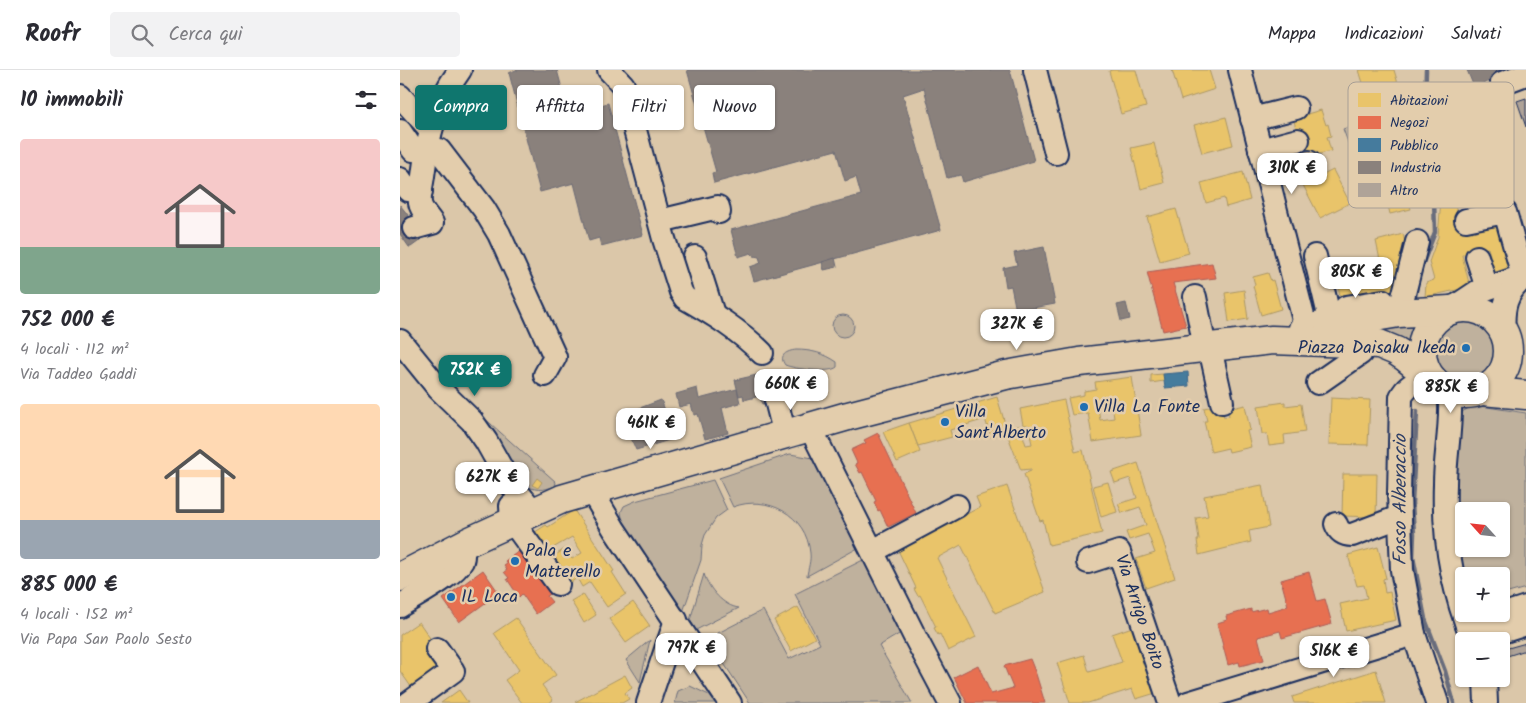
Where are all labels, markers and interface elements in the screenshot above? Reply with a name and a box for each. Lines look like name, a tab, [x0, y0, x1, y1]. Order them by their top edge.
search box	[110, 12, 460, 57]
text: Roofr	[25, 15, 80, 54]
text: Cerca qui	[168, 20, 242, 50]
text: Mappa	[1268, 20, 1316, 49]
text: Indicazioni	[1344, 20, 1423, 49]
text: Salvati	[1451, 20, 1501, 49]
icon: search	[128, 21, 156, 49]
legend	[1348, 82, 1514, 208]
text: 10 immobili	[20, 84, 123, 117]
chip: Compra	[415, 85, 507, 130]
chip: Affitta	[517, 85, 603, 130]
chip: Filtri	[613, 85, 684, 130]
chip: Nuovo	[694, 85, 775, 130]
icon: filters	[352, 86, 380, 114]
text: Abitazioni	[1390, 90, 1448, 112]
text: Negozi	[1390, 112, 1429, 134]
text: Pubblico	[1390, 135, 1438, 157]
pin: 310K €	[1251, 152, 1333, 195]
text: 310K €	[1268, 156, 1316, 181]
text: Industria	[1390, 157, 1441, 179]
icon: home	[155, 171, 245, 261]
text: Altro	[1390, 180, 1418, 202]
pin: 805K €	[1315, 256, 1397, 299]
text: 805K €	[1330, 260, 1382, 285]
text: 752 000 €	[20, 304, 115, 337]
pin: 327K €	[976, 308, 1058, 351]
text: 327K €	[991, 312, 1043, 337]
place label: Piazza Daisaku Ikeda	[1298, 334, 1456, 363]
text: 4 locali · 112 m²	[20, 337, 129, 362]
marker: Piazza Daisaku Ikeda	[1460, 342, 1472, 354]
pin: 752K €	[434, 354, 516, 397]
text: 752K €	[450, 358, 500, 383]
text: Via Taddeo Gaddi	[20, 362, 136, 387]
pin: 660K €	[750, 368, 832, 411]
text: 660K €	[765, 372, 817, 397]
pin: 885K €	[1410, 372, 1492, 414]
text: 885K €	[1425, 375, 1477, 400]
place label: Villa La Fonte	[1094, 393, 1200, 422]
place label: Villa Sant'Alberto	[955, 398, 1046, 448]
marker: Villa La Fonte	[1078, 401, 1090, 413]
pin: 461K €	[610, 408, 692, 450]
text: 461K €	[627, 411, 675, 436]
marker: Villa Sant'Alberto	[939, 416, 951, 428]
water label: Fosso Alberaccio	[1386, 433, 1416, 565]
icon: home	[155, 436, 245, 526]
pin: 627K €	[451, 462, 533, 504]
text: 627K €	[466, 465, 518, 490]
north arrow	[1455, 502, 1510, 558]
map controls	[1455, 502, 1510, 687]
place label: Pala e Matterello	[525, 537, 601, 587]
street label: Via Arrigo Boito	[1106, 551, 1172, 673]
marker: Pala e Matterello	[509, 555, 521, 567]
button: +	[1455, 567, 1510, 622]
text: 885 000 €	[20, 569, 117, 602]
place label: IL Loca	[461, 583, 518, 612]
marker: IL Loca	[445, 591, 457, 603]
text: 4 locali · 152 m²	[20, 602, 132, 627]
text: Via Papa San Paolo Sesto	[20, 627, 192, 652]
pin: 797K €	[650, 632, 732, 675]
button: −	[1455, 632, 1510, 687]
text: 797K €	[666, 636, 716, 661]
pin: 516K €	[1293, 636, 1375, 678]
text: 516K €	[1310, 639, 1358, 664]

